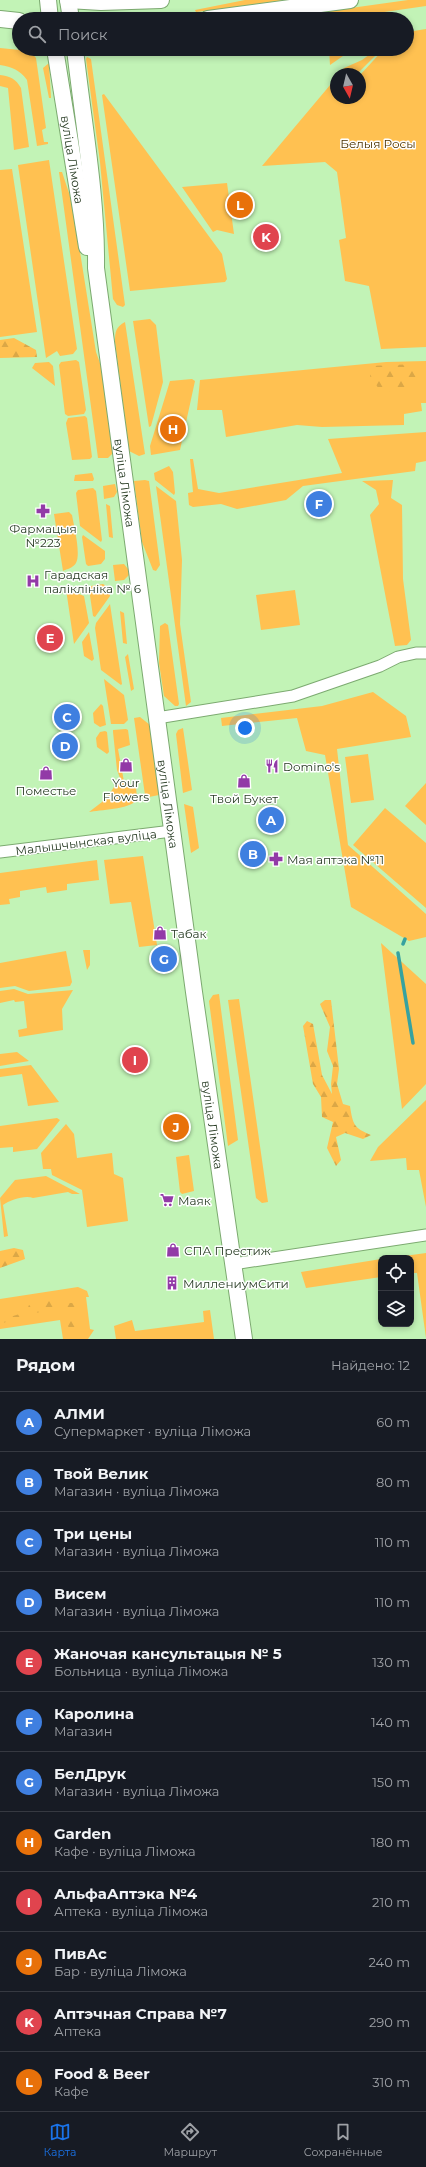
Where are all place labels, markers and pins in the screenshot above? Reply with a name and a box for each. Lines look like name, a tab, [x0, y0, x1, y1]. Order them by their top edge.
pin: L	[227, 190, 253, 220]
pin: K	[253, 222, 279, 252]
pin: H	[160, 414, 186, 444]
pin: F	[306, 489, 332, 519]
pharmacy icon: Фармацыя №223	[35, 503, 51, 519]
place label: Фармацыя №223	[9, 521, 77, 550]
place label: Гарадская паліклініка № 6	[44, 567, 141, 596]
hospital icon: Гарадская паліклініка № 6	[25, 573, 41, 589]
pin: E	[37, 623, 63, 653]
pin: C	[54, 702, 80, 732]
pin: D	[52, 731, 78, 761]
shop icon: Your Flowers	[118, 757, 134, 773]
restaurant icon: Domino's	[264, 758, 280, 774]
place label: Domino's	[283, 759, 340, 774]
shop icon: Поместье	[38, 765, 54, 781]
shop icon: Твой Букет	[236, 773, 252, 789]
place label: Your Flowers	[103, 775, 149, 804]
place label: Поместье	[16, 783, 76, 798]
place label: Твой Букет	[210, 791, 278, 806]
pin: A	[258, 805, 284, 835]
pin: B	[240, 839, 266, 869]
pharmacy icon: Мая аптэка №11	[268, 851, 284, 867]
place label: Мая аптэка №11	[287, 852, 384, 867]
shop icon: Табак	[152, 925, 168, 941]
place label: Табак	[171, 926, 207, 941]
pin: G	[151, 944, 177, 974]
pin: I	[122, 1045, 148, 1075]
pin: J	[163, 1112, 189, 1142]
supermarket icon: Маяк	[159, 1192, 175, 1208]
place label: Маяк	[178, 1193, 211, 1208]
shop icon: СПА Престиж	[165, 1242, 181, 1258]
place label: СПА Престиж	[184, 1243, 271, 1258]
building icon: МиллениумСити	[164, 1275, 180, 1291]
place label: МиллениумСити	[183, 1276, 289, 1291]

